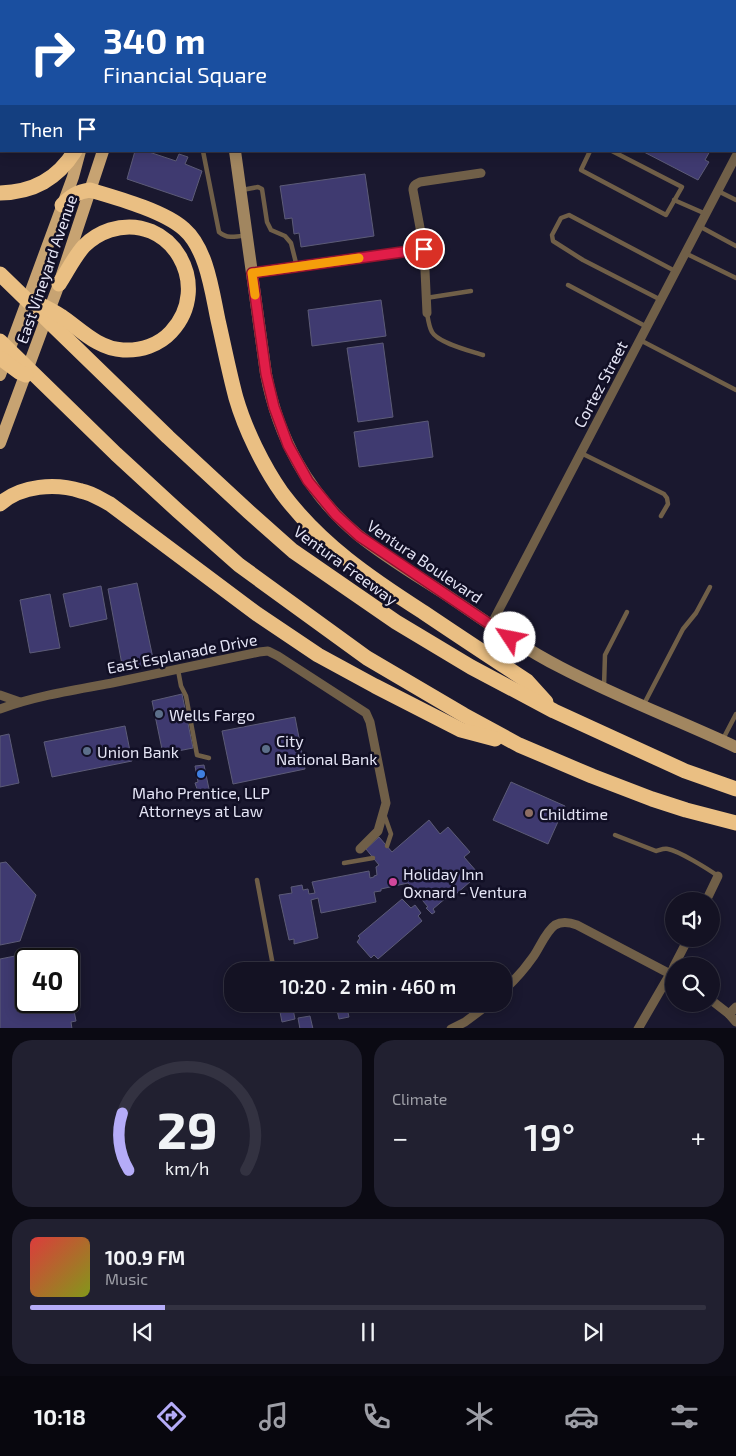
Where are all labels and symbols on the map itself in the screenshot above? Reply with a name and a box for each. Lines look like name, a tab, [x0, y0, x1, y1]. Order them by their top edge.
street label: East Vineyard Avenue	[12, 192, 80, 346]
pin	[403, 228, 445, 270]
street label: Cortez Street	[569, 337, 631, 431]
street label: Ventura Boulevard	[364, 515, 486, 607]
street label: Ventura Freeway	[291, 521, 402, 609]
position arrow	[483, 611, 535, 663]
street label: East Esplanade Drive	[105, 629, 259, 677]
place label: Wells Fargo	[169, 705, 255, 724]
marker: Wells Fargo	[153, 708, 165, 720]
place label: City National Bank	[276, 731, 377, 768]
place label: Union Bank	[97, 742, 179, 761]
marker: City National Bank	[260, 743, 272, 755]
marker: Union Bank	[81, 745, 93, 757]
marker: Maho Prentice, LLP Attorneys at Law	[195, 768, 207, 780]
place label: Maho Prentice, LLP Attorneys at Law	[132, 783, 270, 820]
place label: Childtime	[539, 804, 608, 823]
marker: Childtime	[523, 807, 535, 819]
place label: Holiday Inn Oxnard - Ventura	[403, 864, 527, 901]
marker: Holiday Inn Oxnard - Ventura	[387, 876, 399, 888]
speed limit sign: 40	[15, 948, 80, 1013]

